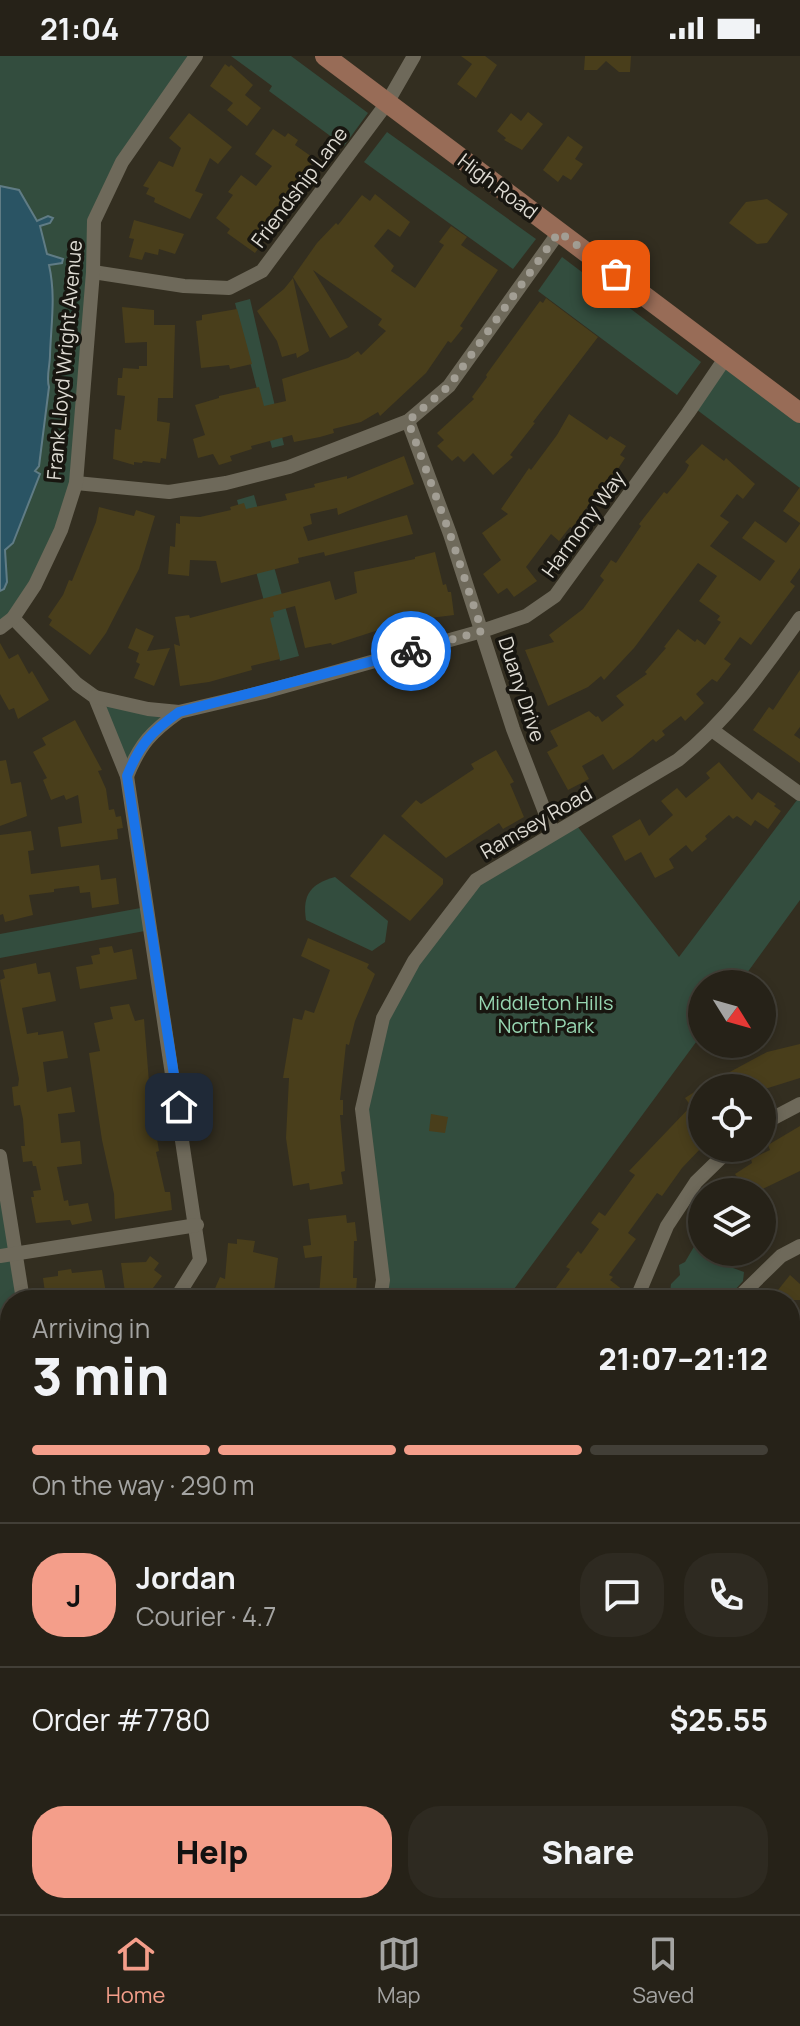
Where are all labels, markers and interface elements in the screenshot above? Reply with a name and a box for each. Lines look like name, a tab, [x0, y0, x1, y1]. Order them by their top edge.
text: 21:04	[40, 8, 119, 49]
street label: Friendship Lane	[245, 121, 353, 253]
street label: High Road	[453, 147, 543, 225]
street label: Frank Lloyd Wright Avenue	[40, 239, 88, 481]
pin	[582, 240, 650, 308]
icon: bag	[594, 252, 638, 296]
street label: Harmony Way	[535, 465, 631, 583]
courier	[371, 611, 451, 691]
icon: bike	[389, 629, 433, 673]
street label: Duany Drive	[492, 633, 552, 745]
street label: Ramsey Road	[475, 779, 597, 865]
north arrow	[688, 970, 776, 1058]
map controls	[688, 970, 776, 1266]
park label: Middleton Hills North Park	[478, 989, 614, 1039]
pin	[145, 1073, 213, 1141]
button: locate	[688, 1074, 776, 1162]
icon: home	[157, 1085, 201, 1129]
button: layers	[688, 1178, 776, 1266]
text: Arriving in	[32, 1310, 150, 1346]
text: 21:07–21:12	[599, 1338, 768, 1379]
text: 3 min	[32, 1340, 169, 1411]
text: On the way · 290 m	[32, 1467, 255, 1503]
button: chat	[580, 1553, 664, 1637]
button: phone	[684, 1553, 768, 1637]
text: Jordan	[136, 1557, 236, 1598]
text: J	[66, 1575, 82, 1616]
text: Courier · 4.7	[136, 1598, 276, 1634]
text: Order #7780	[32, 1699, 211, 1740]
text: $25.55	[669, 1699, 768, 1740]
button: Help	[32, 1806, 392, 1898]
button: Share	[408, 1806, 768, 1898]
tab: Home	[106, 1932, 165, 2010]
tab: Map	[377, 1932, 421, 2010]
tab: Saved	[632, 1932, 694, 2010]

